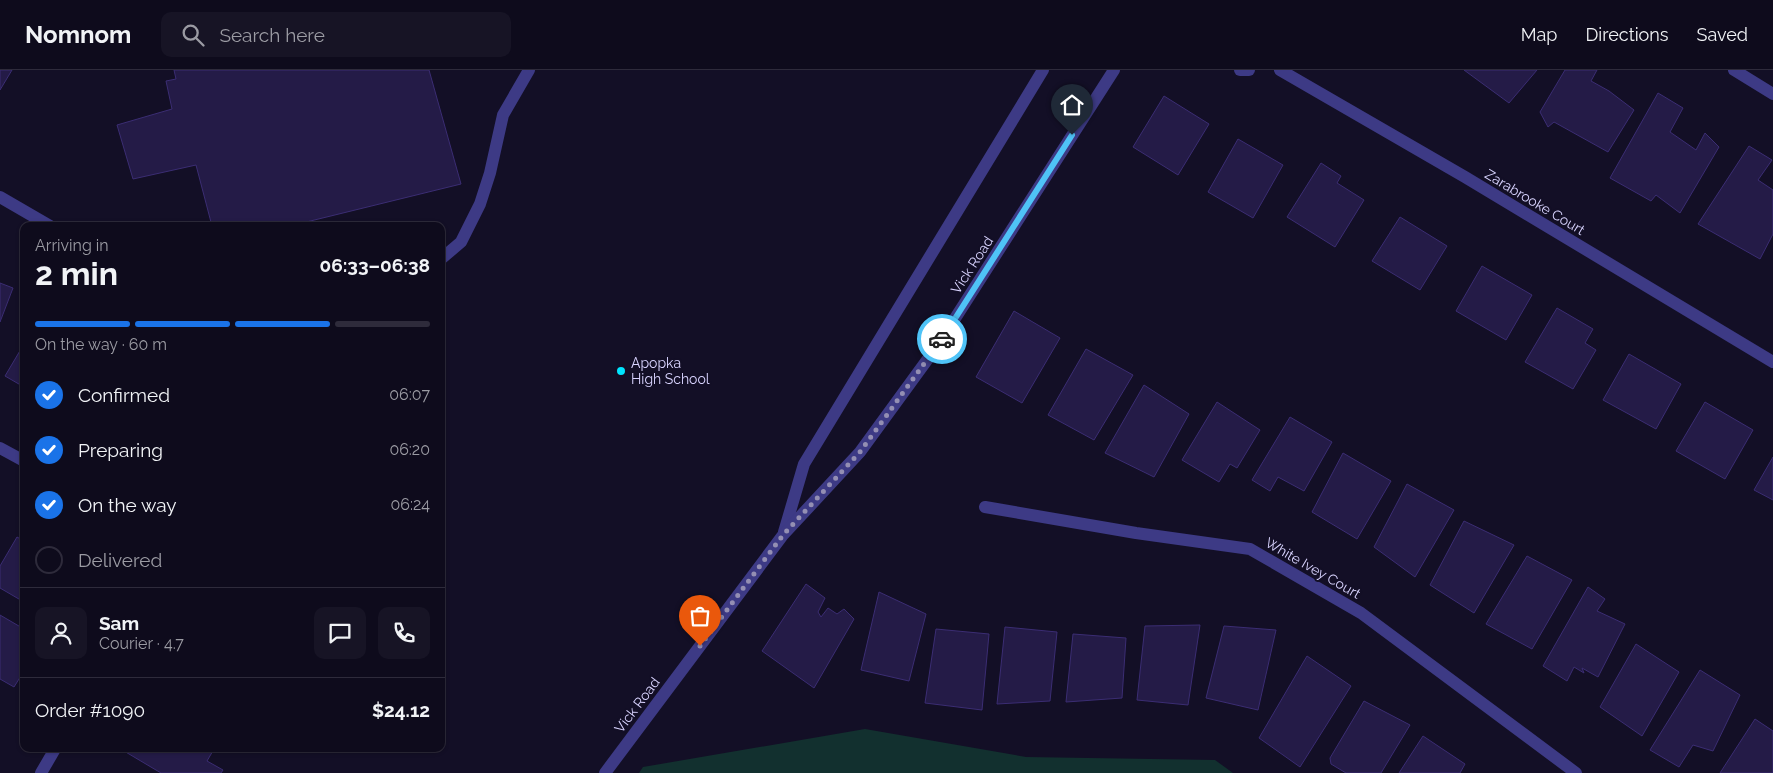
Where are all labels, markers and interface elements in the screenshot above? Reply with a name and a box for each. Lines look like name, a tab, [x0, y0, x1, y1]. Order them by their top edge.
search box	[161, 12, 511, 57]
text: Nomnom	[25, 20, 131, 49]
icon: search	[179, 21, 207, 49]
text: Search here	[219, 24, 325, 46]
text: Map	[1521, 24, 1557, 45]
text: Directions	[1585, 24, 1669, 45]
text: Saved	[1697, 24, 1748, 45]
pin	[1051, 84, 1093, 135]
icon: home	[1058, 91, 1086, 119]
street label: Zarabrooke Court	[1482, 166, 1588, 238]
street label: Vick Road	[948, 233, 996, 297]
text: Arriving in	[35, 236, 109, 255]
text: 06:33–06:38	[319, 254, 430, 276]
text: 2 min	[35, 255, 118, 292]
courier	[917, 314, 967, 364]
icon: car	[928, 325, 956, 353]
text: On the way · 60 m	[35, 335, 167, 354]
place label: Apopka High School	[631, 355, 710, 387]
marker: Apopka High School	[615, 365, 627, 377]
icon: check	[35, 381, 63, 409]
text: Confirmed	[78, 384, 170, 406]
text: 06:07	[389, 385, 430, 404]
icon: check	[35, 436, 63, 464]
text: Preparing	[78, 439, 163, 461]
text: 06:20	[389, 440, 430, 459]
icon: check	[35, 491, 63, 519]
text: On the way	[78, 494, 177, 516]
text: 06:24	[390, 495, 430, 514]
street label: White Ivey Court	[1262, 534, 1364, 602]
text: Delivered	[78, 549, 162, 571]
pin	[679, 595, 721, 646]
icon: bag	[686, 602, 714, 630]
button: person	[35, 607, 87, 659]
button: chat	[314, 607, 366, 659]
button: phone	[378, 607, 430, 659]
text: Sam	[99, 612, 139, 634]
text: Courier · 4.7	[99, 634, 184, 653]
street label: Vick Road	[611, 674, 663, 736]
text: Order #1090	[35, 699, 145, 721]
text: $24.12	[372, 699, 430, 721]

